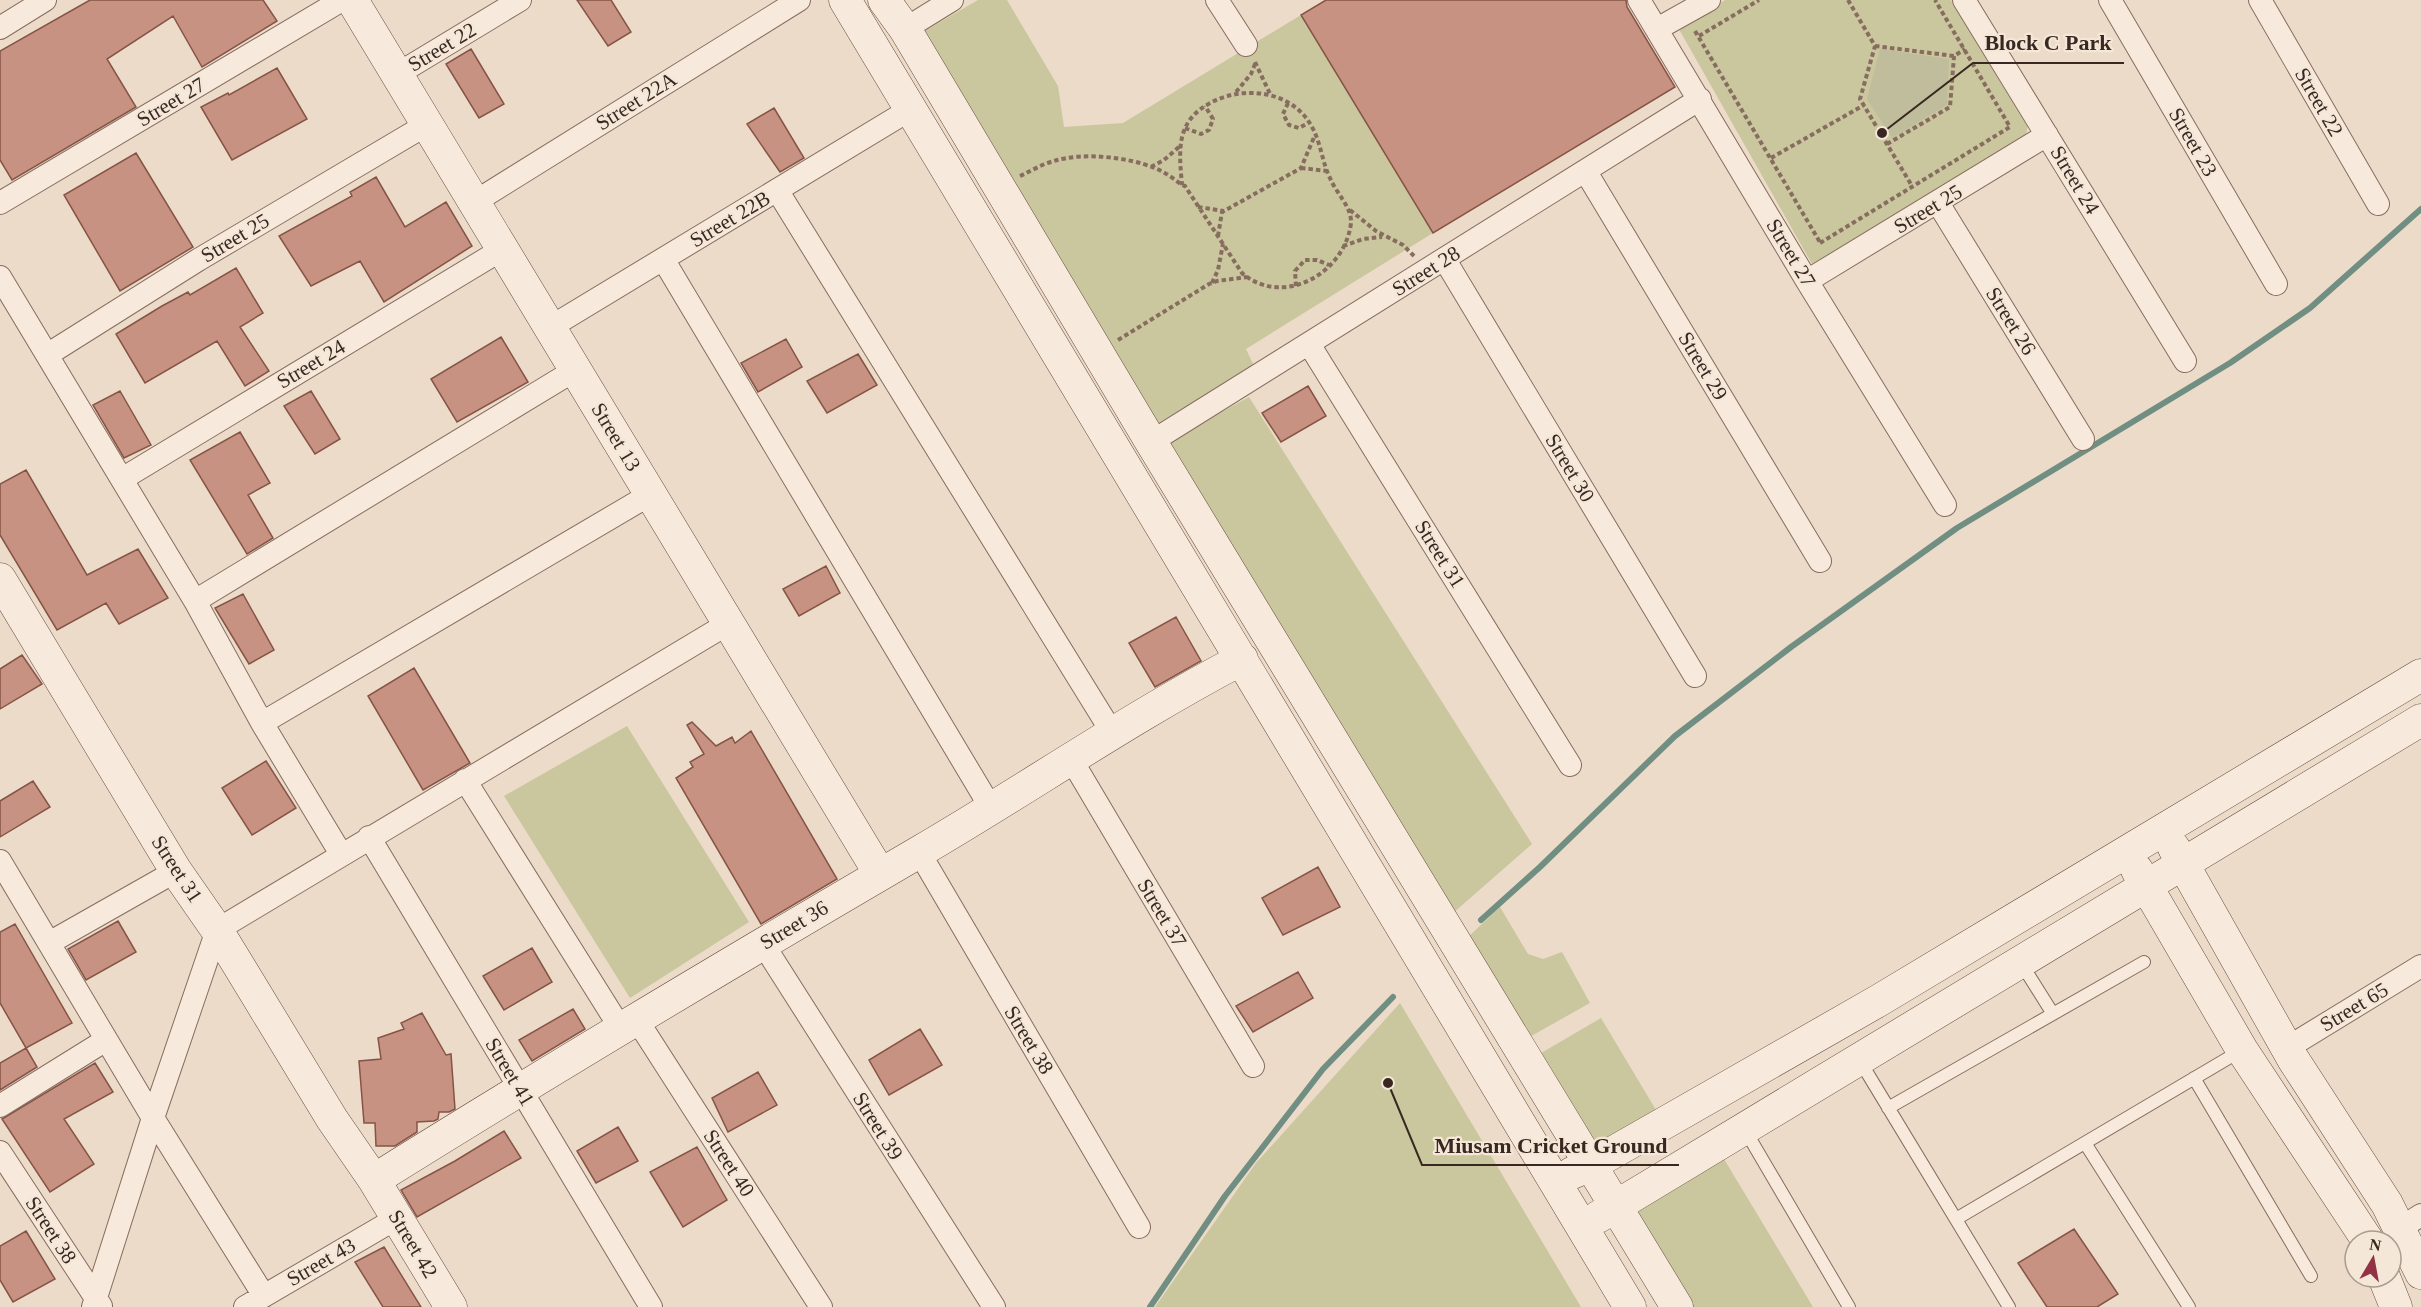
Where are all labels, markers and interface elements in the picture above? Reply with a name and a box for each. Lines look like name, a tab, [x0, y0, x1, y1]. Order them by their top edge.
street label: Street 22	[404, 17, 480, 77]
callout: Block C Park	[1973, 23, 2124, 63]
text: Block C Park	[1984, 30, 2112, 55]
street label: Street 22	[2290, 63, 2348, 141]
street label: Street 22A	[591, 66, 681, 135]
street label: Street 27	[133, 72, 209, 132]
street label: Street 23	[2164, 103, 2222, 181]
street label: Street 24	[2045, 142, 2105, 219]
street label: Street 25	[1890, 179, 1966, 239]
street label: Street 22B	[686, 186, 774, 252]
street label: Street 25	[197, 208, 273, 268]
street label: Street 27	[1761, 215, 1821, 291]
street label: Street 28	[1388, 241, 1464, 301]
street label: Street 26	[1981, 283, 2041, 359]
street label: Street 29	[1673, 328, 1733, 404]
street label: Street 24	[273, 334, 350, 394]
street label: Street 13	[586, 399, 646, 475]
street label: Street 30	[1540, 430, 1600, 506]
street label: Street 31	[1410, 516, 1470, 592]
street label: Street 31	[146, 831, 208, 907]
street label: Street 37	[1132, 875, 1192, 951]
street label: Street 36	[756, 895, 832, 955]
street label: Street 65	[2316, 977, 2392, 1037]
street label: Street 38	[999, 1002, 1059, 1078]
street label: Street 41	[480, 1034, 540, 1110]
street label: Street 39	[848, 1088, 908, 1164]
street label: Street 40	[698, 1125, 760, 1201]
callout: Miusam Cricket Ground	[1422, 1125, 1679, 1165]
text: Miusam Cricket Ground	[1434, 1133, 1668, 1158]
street label: Street 38	[20, 1192, 82, 1268]
street label: Street 42	[383, 1206, 443, 1282]
north arrow	[2343, 1229, 2403, 1289]
street label: Street 43	[282, 1233, 360, 1291]
text: N	[2368, 1235, 2383, 1254]

